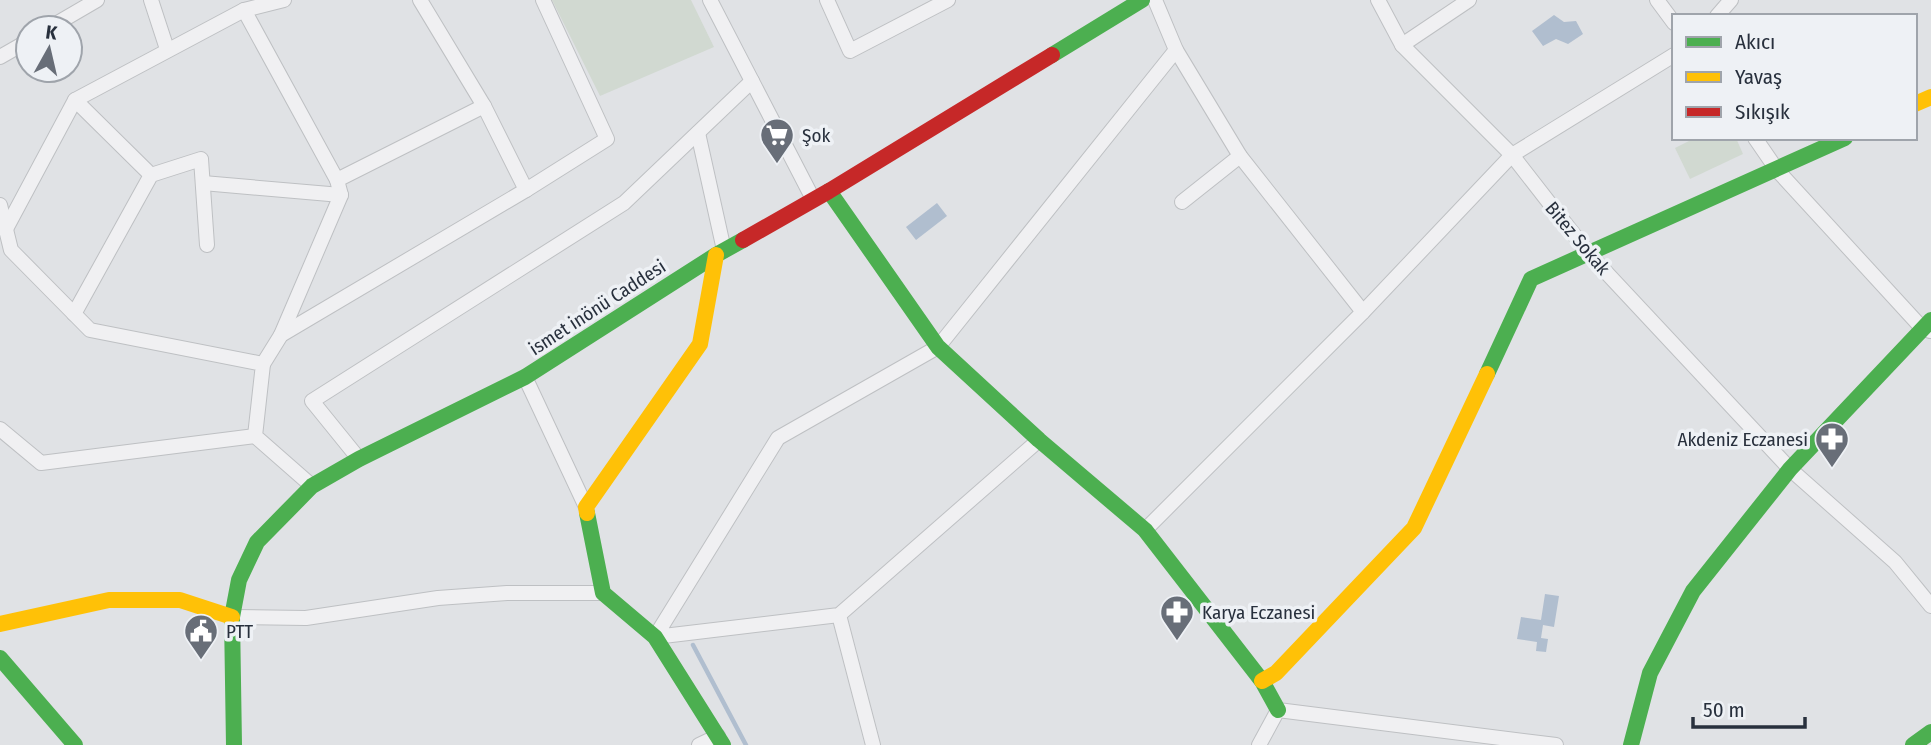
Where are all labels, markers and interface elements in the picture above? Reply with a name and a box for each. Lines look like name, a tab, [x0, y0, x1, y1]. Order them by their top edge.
north arrow	[14, 14, 84, 84]
legend	[1672, 14, 1917, 140]
text: K	[44, 21, 59, 45]
text: Akıcı	[1735, 29, 1775, 55]
text: Yavaş	[1735, 64, 1782, 90]
text: Sıkışık	[1735, 99, 1790, 125]
supermarket icon: Şok	[758, 116, 796, 165]
place label: Şok	[802, 124, 830, 147]
street label: Bitez Sokak	[1540, 197, 1615, 280]
street label: ismet inönü Caddesi	[525, 255, 670, 360]
pharmacy icon: Akdeniz Eczanesi	[1813, 420, 1851, 469]
place label: Akdeniz Eczanesi	[1677, 428, 1808, 451]
pharmacy icon: Karya Eczanesi	[1158, 593, 1196, 642]
place label: Karya Eczanesi	[1202, 601, 1315, 624]
public building icon: PTT	[182, 612, 220, 661]
place label: PTT	[226, 620, 253, 643]
scale bar	[1693, 686, 1805, 730]
text: 50 m	[1703, 697, 1745, 723]

